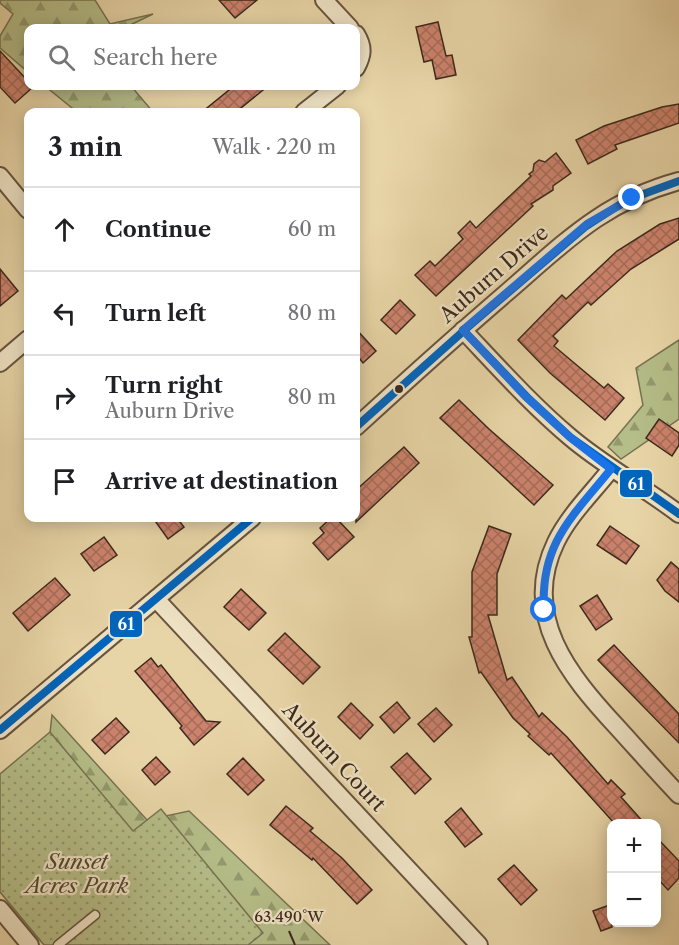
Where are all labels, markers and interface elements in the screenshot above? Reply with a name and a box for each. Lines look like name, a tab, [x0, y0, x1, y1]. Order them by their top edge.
search box	[24, 24, 360, 90]
icon: search	[45, 41, 78, 74]
text: Search here	[93, 44, 218, 71]
text: 3 min	[48, 131, 122, 163]
text: Walk · 220 m	[212, 135, 336, 159]
route end	[618, 184, 644, 210]
icon: ahead	[48, 213, 81, 246]
text: Continue	[105, 216, 211, 243]
text: 60 m	[288, 217, 336, 241]
street label: Auburn Drive	[433, 220, 553, 328]
icon: left	[48, 297, 81, 330]
text: Turn left	[105, 300, 206, 327]
text: 80 m	[288, 301, 336, 325]
text: Turn right	[105, 372, 223, 399]
icon: right	[48, 381, 81, 414]
unlabelled marker	[393, 383, 405, 395]
text: 80 m	[288, 385, 336, 409]
text: Auburn Drive	[105, 399, 234, 423]
icon: arrive	[48, 465, 81, 498]
text: Arrive at destination	[105, 468, 338, 495]
line badge: 61	[619, 469, 653, 498]
text: 61	[628, 474, 645, 494]
route start	[530, 596, 556, 622]
line badge: 61	[109, 610, 143, 638]
text: 61	[118, 614, 135, 634]
street label: Auburn Court	[277, 696, 392, 817]
map controls	[607, 819, 661, 927]
button: +	[607, 819, 661, 873]
park label: Sunset Acres Park	[22, 849, 129, 898]
button: −	[607, 873, 661, 927]
text: 63.490°W	[254, 907, 324, 926]

